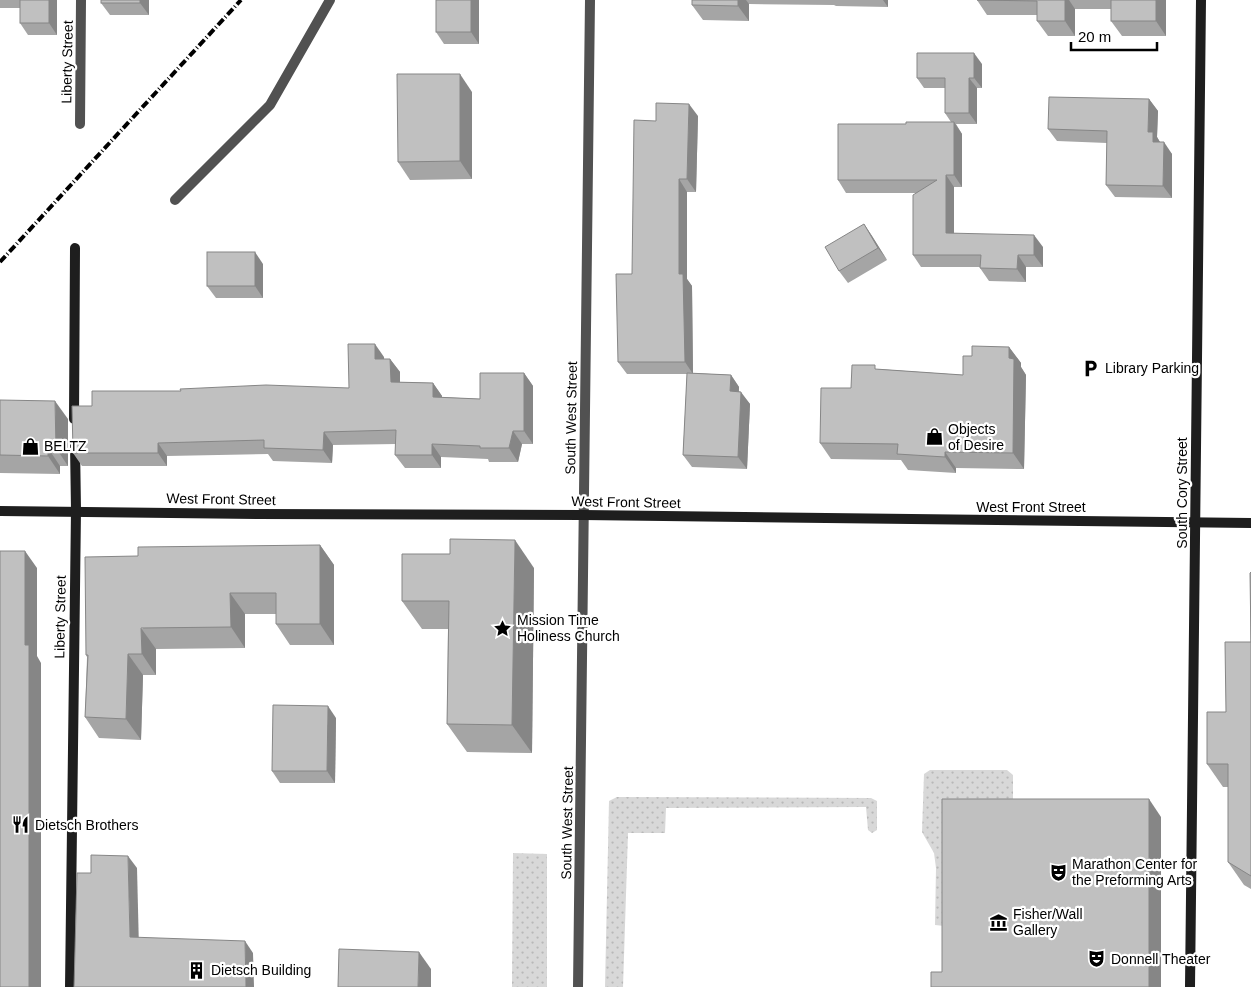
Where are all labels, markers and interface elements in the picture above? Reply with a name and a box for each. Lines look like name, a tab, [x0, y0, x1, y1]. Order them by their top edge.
street label: Liberty Street	[58, 20, 76, 104]
scale bar	[1071, 20, 1157, 52]
text: 20 m	[1078, 28, 1111, 45]
parking icon: Library Parking	[1081, 358, 1101, 378]
place label: Library Parking	[1105, 360, 1199, 376]
street label: South West Street	[562, 361, 580, 475]
place label: Objects of Desire	[948, 421, 1004, 453]
shop icon: Objects of Desire	[924, 427, 944, 447]
shop icon: BELTZ	[20, 436, 40, 456]
street label: South Cory Street	[1174, 437, 1190, 549]
place label: BELTZ	[44, 438, 87, 454]
street label: West Front Street	[166, 490, 276, 508]
street label: West Front Street	[571, 493, 681, 511]
street label: West Front Street	[976, 499, 1086, 515]
street label: Liberty Street	[51, 575, 69, 659]
place label: Mission Time Holiness Church	[517, 612, 620, 644]
place icon: Mission Time Holiness Church	[493, 618, 513, 638]
street label: South West Street	[558, 766, 576, 880]
restaurant icon: Dietsch Brothers	[11, 815, 31, 835]
place label: Dietsch Brothers	[35, 817, 138, 833]
place label: Marathon Center for the Preforming Arts	[1072, 856, 1198, 888]
theatre icon: Marathon Center for the Preforming Arts	[1048, 862, 1068, 882]
place label: Fisher/Wall Gallery	[1013, 906, 1083, 938]
museum icon: Fisher/Wall Gallery	[989, 912, 1009, 932]
theatre icon: Donnell Theater	[1087, 949, 1107, 969]
place label: Donnell Theater	[1111, 951, 1211, 967]
building icon: Dietsch Building	[187, 960, 207, 980]
place label: Dietsch Building	[211, 962, 311, 978]

